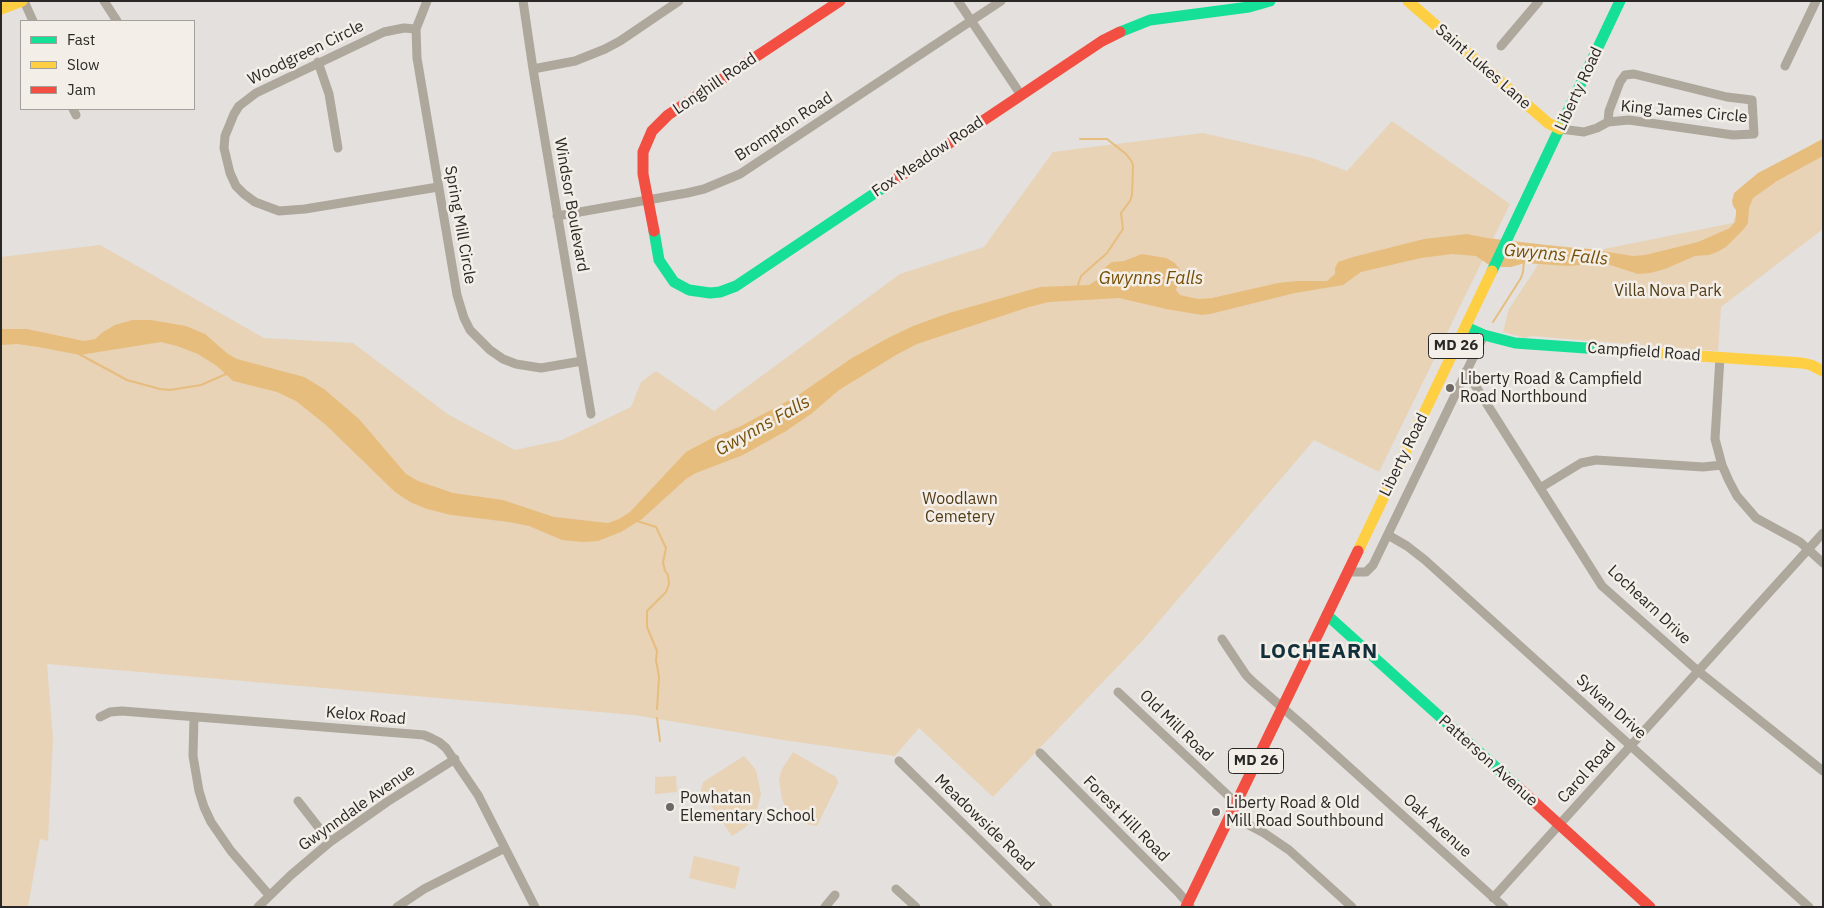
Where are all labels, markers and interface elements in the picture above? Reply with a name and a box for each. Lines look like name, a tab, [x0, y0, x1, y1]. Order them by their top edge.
street label: Woodgreen Circle	[245, 17, 367, 89]
legend	[20, 20, 195, 110]
street label: Saint Lukes Lane	[1431, 20, 1535, 114]
text: Fast	[67, 30, 95, 49]
street label: Liberty Road	[1551, 44, 1607, 134]
street label: Longhill Road	[670, 49, 760, 119]
text: Slow	[67, 55, 100, 74]
text: Jam	[67, 80, 96, 99]
street label: Brompton Road	[732, 88, 836, 166]
street label: King James Circle	[1620, 97, 1748, 127]
street label: Fox Meadow Road	[869, 113, 987, 201]
street label: Windsor Boulevard	[550, 136, 592, 274]
street label: Spring Mill Circle	[440, 164, 480, 286]
water label: Gwynns Falls	[1503, 240, 1609, 270]
water label: Gwynns Falls	[1099, 268, 1203, 290]
park label: Villa Nova Park	[1614, 281, 1722, 301]
road number: MD 26	[1428, 334, 1484, 358]
street label: Campfield Road	[1587, 338, 1701, 366]
place label: Liberty Road & Campfield Road Northbound	[1460, 369, 1642, 407]
marker: Liberty Road & Campfield Road Northbound	[1444, 382, 1456, 394]
water label: Gwynns Falls	[712, 391, 814, 461]
street label: Liberty Road	[1376, 410, 1432, 500]
park label: Woodlawn Cemetery	[922, 489, 998, 527]
street label: Lochearn Drive	[1603, 561, 1695, 649]
district label: LOCHEARN	[1259, 639, 1379, 665]
street label: Sylvan Drive	[1572, 671, 1650, 743]
street label: Old Mill Road	[1135, 686, 1217, 766]
street label: Kelox Road	[325, 703, 407, 729]
street label: Patterson Avenue	[1434, 711, 1542, 811]
street label: Carol Road	[1554, 737, 1620, 807]
road number: MD 26	[1228, 748, 1284, 774]
street label: Gwynndale Avenue	[295, 761, 419, 855]
street label: Meadowside Road	[930, 771, 1038, 875]
street label: Forest Hill Road	[1079, 772, 1173, 866]
place label: Powhatan Elementary School	[680, 788, 815, 826]
street label: Oak Avenue	[1399, 790, 1475, 862]
place label: Liberty Road & Old Mill Road Southbound	[1226, 793, 1384, 831]
marker: Powhatan Elementary School	[664, 801, 676, 813]
marker: Liberty Road & Old Mill Road Southbound	[1210, 806, 1222, 818]

